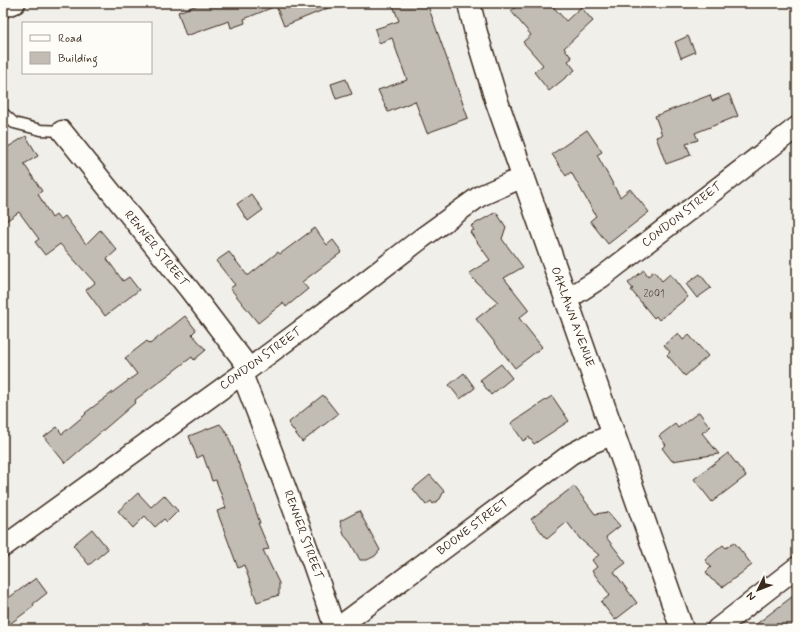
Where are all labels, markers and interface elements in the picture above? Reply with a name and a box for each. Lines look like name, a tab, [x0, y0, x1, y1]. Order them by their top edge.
legend	[22, 22, 152, 74]
text: Road	[58, 31, 82, 47]
text: Building	[58, 51, 98, 68]
street label: CONDON STREET	[639, 178, 726, 251]
street label: RENNER STREET	[120, 208, 192, 291]
street label: OAKLAWN AVENUE	[546, 265, 598, 369]
house number: 2001	[643, 288, 665, 301]
street label: CONDON STREET	[217, 323, 306, 394]
street label: RENNER STREET	[279, 488, 327, 582]
street label: BOONE STREET	[434, 495, 512, 559]
north arrow	[738, 570, 778, 610]
text: N	[744, 589, 759, 604]

